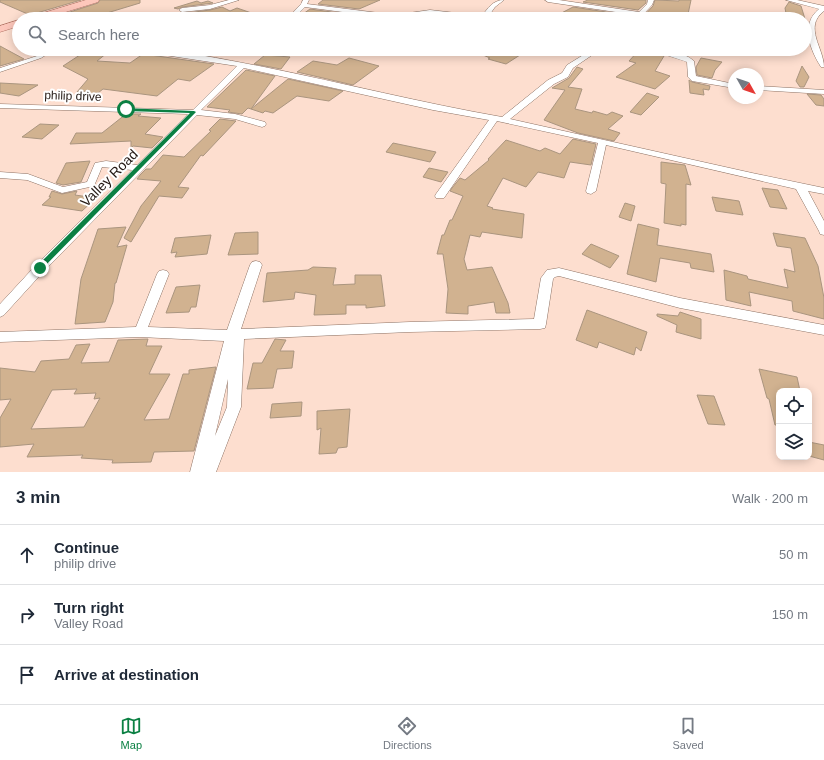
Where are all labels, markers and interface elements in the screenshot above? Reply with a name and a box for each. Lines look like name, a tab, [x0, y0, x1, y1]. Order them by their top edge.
search box	[12, 12, 812, 56]
icon: search	[26, 23, 48, 45]
text: Search here	[58, 26, 140, 43]
north arrow	[728, 68, 764, 104]
street label: philip drive	[44, 88, 102, 104]
route start	[117, 100, 135, 118]
street label: Valley Road	[77, 146, 141, 210]
route end	[31, 259, 49, 277]
map controls	[776, 388, 812, 460]
button: locate	[776, 388, 812, 424]
button: layers	[776, 424, 812, 460]
text: 3 min	[16, 488, 60, 507]
text: Walk · 200 m	[732, 491, 808, 506]
text: Continue	[54, 539, 119, 556]
icon: ahead	[16, 544, 38, 566]
text: 50 m	[779, 547, 808, 562]
text: philip drive	[54, 556, 116, 571]
text: Turn right	[54, 599, 124, 616]
icon: right	[16, 604, 38, 626]
text: 150 m	[772, 607, 808, 622]
text: Valley Road	[54, 616, 123, 631]
icon: arrive	[16, 664, 38, 686]
text: Arrive at destination	[54, 666, 199, 683]
tab: Map	[120, 715, 142, 751]
tab: Directions	[383, 715, 432, 751]
tab: Saved	[672, 715, 704, 751]

